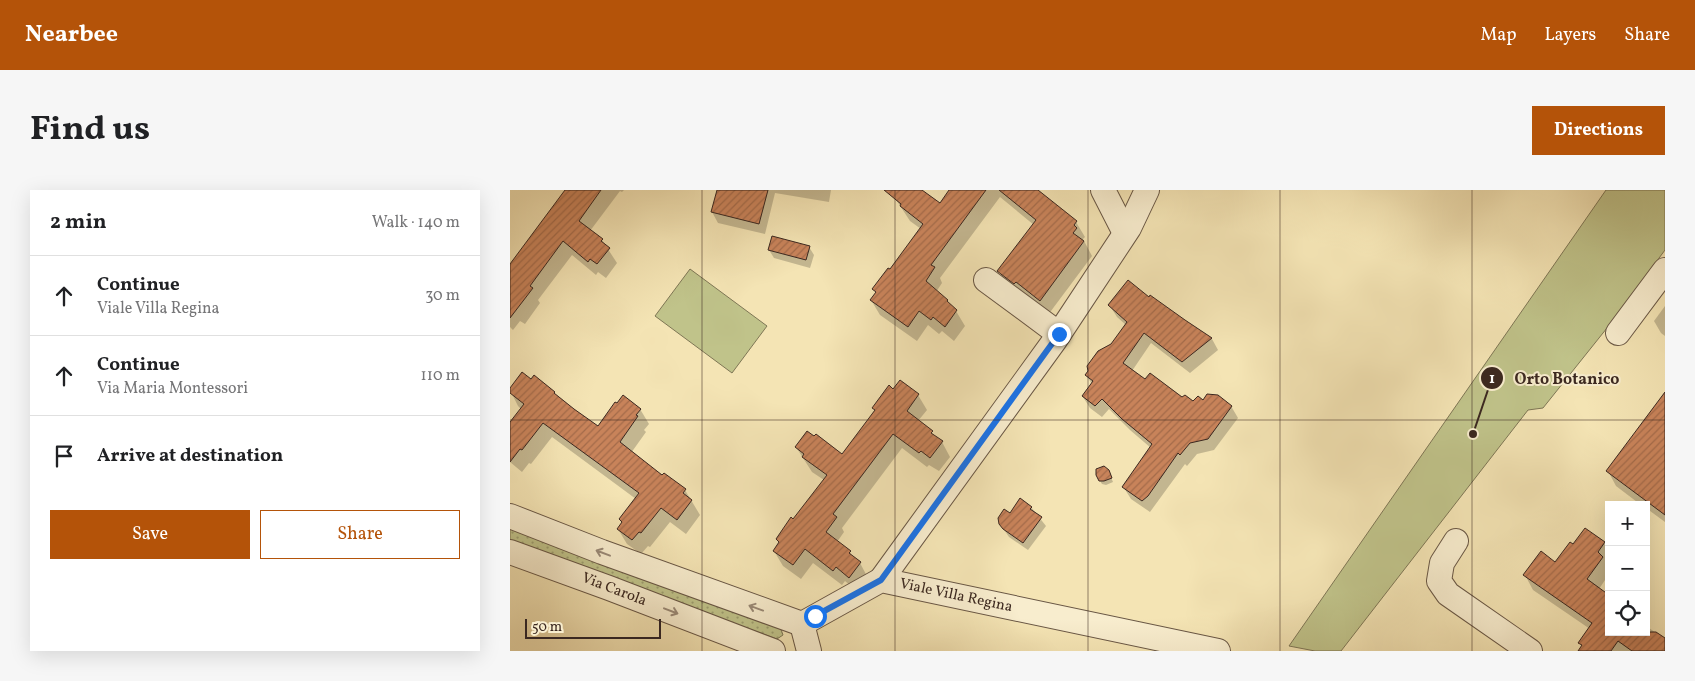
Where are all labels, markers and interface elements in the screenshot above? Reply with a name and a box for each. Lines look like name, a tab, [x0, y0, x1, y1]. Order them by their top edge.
text: Nearbee	[25, 18, 118, 52]
text: Map	[1480, 23, 1516, 48]
text: Layers	[1544, 23, 1596, 48]
text: Share	[1624, 23, 1670, 48]
text: Find us	[30, 106, 150, 154]
button: Directions	[1532, 106, 1665, 155]
text: 2 min	[50, 208, 107, 237]
text: Walk · 140 m	[372, 212, 460, 234]
text: Continue	[97, 272, 180, 298]
icon: ahead	[50, 282, 78, 310]
text: 30 m	[425, 285, 460, 307]
text: Viale Villa Regina	[97, 298, 220, 320]
route end	[1048, 323, 1071, 346]
text: Continue	[97, 352, 180, 378]
icon: ahead	[50, 362, 78, 390]
callout: Orto Botanico	[1479, 362, 1629, 393]
text: 110 m	[421, 365, 460, 387]
text: 1	[1489, 369, 1495, 390]
text: Orto Botanico	[1514, 369, 1620, 391]
text: Via Maria Montessori	[97, 378, 248, 400]
icon: arrive	[50, 442, 78, 470]
text: Arrive at destination	[97, 443, 283, 469]
map controls	[1605, 501, 1650, 636]
button: +	[1605, 501, 1650, 546]
button: Save	[50, 510, 250, 559]
button: Share	[260, 510, 460, 559]
button: −	[1605, 546, 1650, 591]
one-way arrow	[596, 547, 611, 557]
street label: Via Carola	[579, 568, 649, 612]
street label: Viale Villa Regina	[898, 574, 1014, 618]
button: locate	[1605, 591, 1650, 636]
one-way arrow	[748, 602, 764, 612]
route start	[804, 605, 827, 628]
one-way arrow	[663, 607, 678, 617]
scale bar	[525, 616, 661, 639]
text: 50 m	[532, 618, 562, 637]

